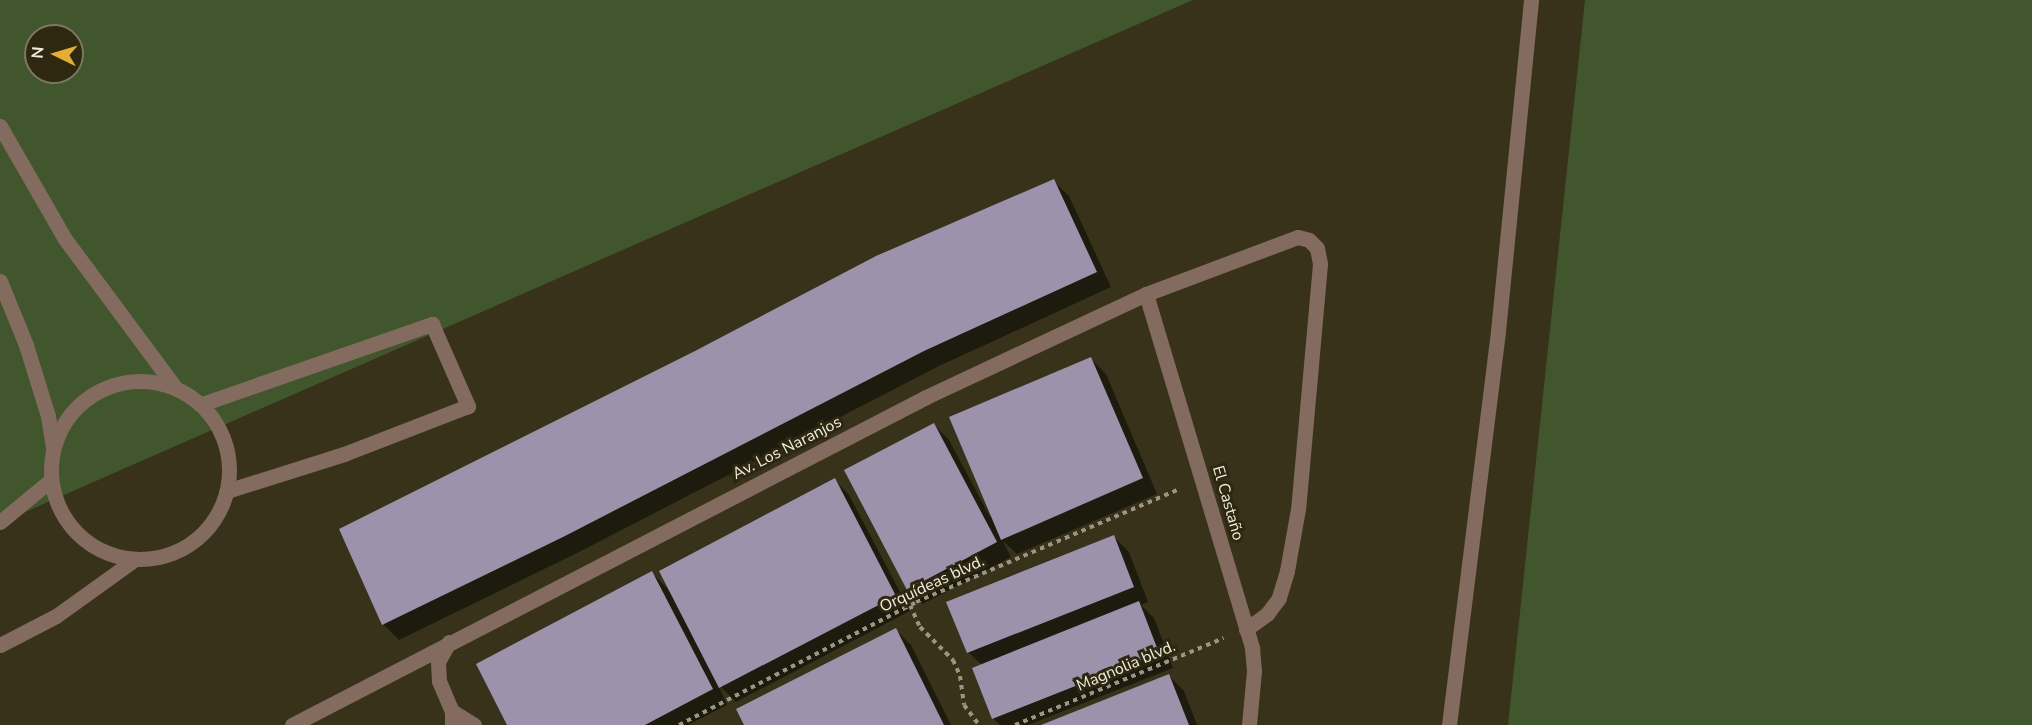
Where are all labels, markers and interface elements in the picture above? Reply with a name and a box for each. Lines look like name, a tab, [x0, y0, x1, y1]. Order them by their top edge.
north arrow	[24, 24, 84, 84]
text: N	[27, 46, 50, 60]
street label: Av. Los Naranjos	[729, 412, 845, 484]
street label: El Castaño	[1208, 463, 1248, 543]
street label: Orquídeas blvd.	[877, 551, 987, 617]
street label: Magnolia blvd.	[1074, 637, 1178, 695]

